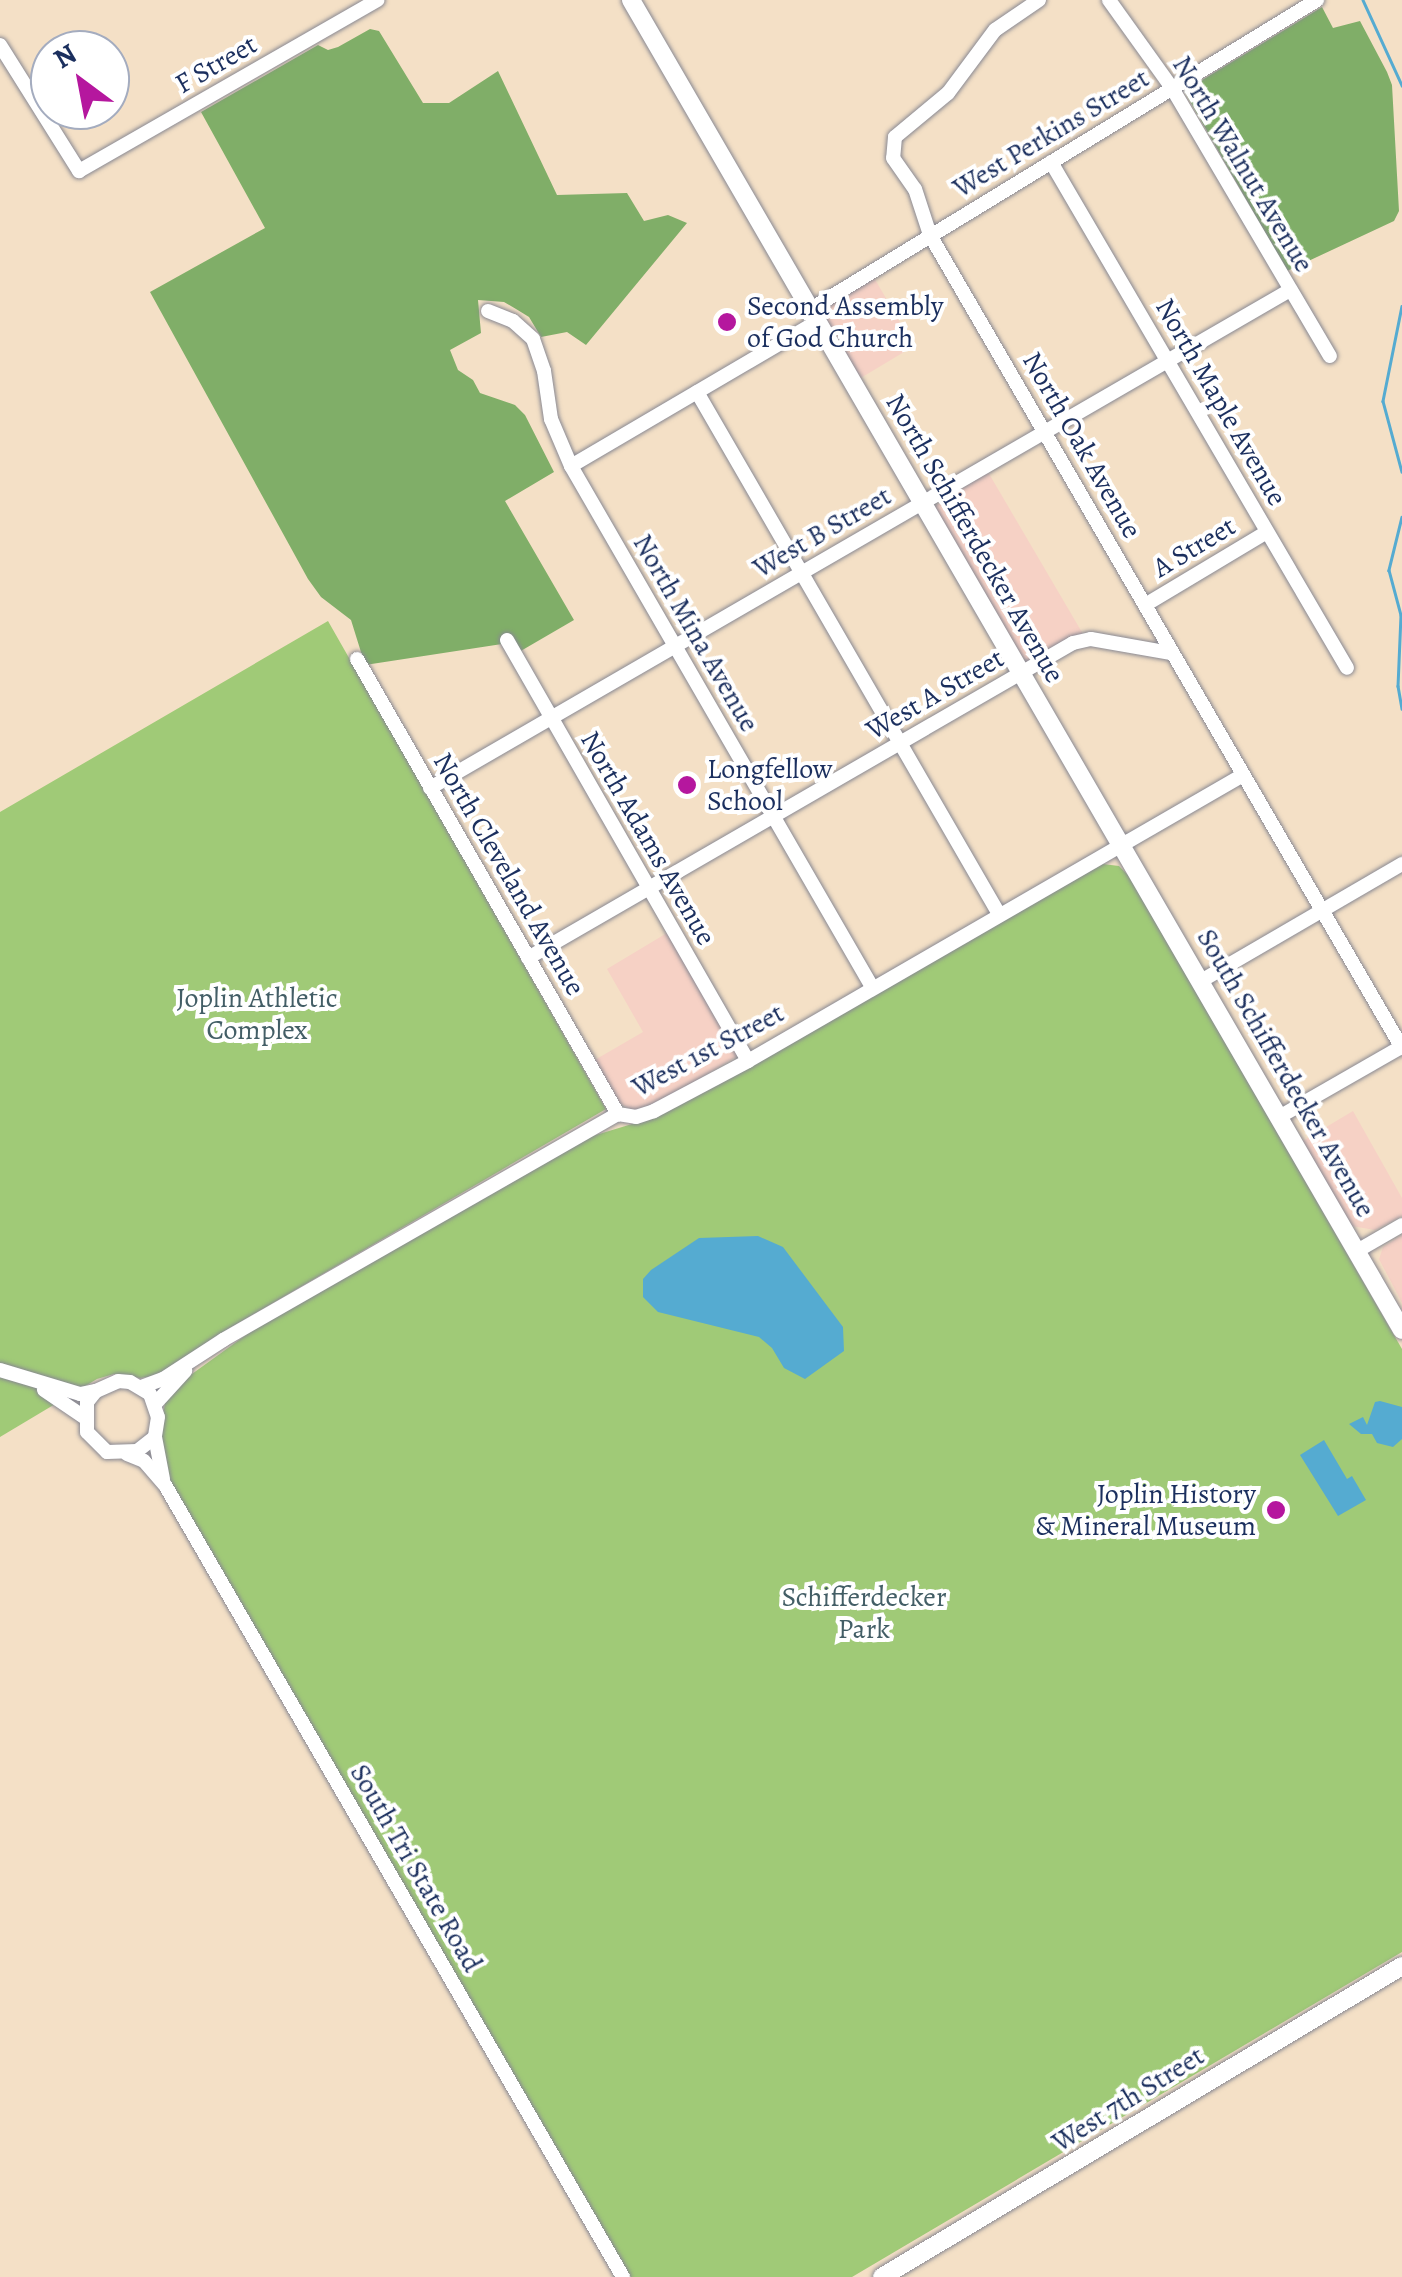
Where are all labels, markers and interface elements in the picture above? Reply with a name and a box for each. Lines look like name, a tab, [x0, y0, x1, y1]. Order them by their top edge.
street label: F Street	[169, 27, 263, 101]
north arrow	[30, 30, 130, 130]
text: N	[46, 35, 84, 78]
street label: North Walnut Avenue	[1165, 50, 1321, 278]
street label: West Perkins Street	[947, 61, 1155, 205]
place label: Second Assembly of God Church	[747, 289, 943, 355]
street label: North Maple Avenue	[1148, 292, 1294, 512]
marker: Second Assembly of God Church	[716, 311, 738, 333]
street label: North Oak Avenue	[1015, 346, 1149, 544]
street label: North Schifferdecker Avenue	[878, 388, 1072, 688]
street label: West B Street	[747, 479, 897, 585]
street label: A Street	[1146, 509, 1242, 585]
street label: North Mina Avenue	[626, 528, 766, 738]
street label: West A Street	[860, 641, 1010, 747]
street label: North Adams Avenue	[573, 725, 723, 951]
street label: North Cleveland Avenue	[426, 747, 592, 1001]
place label: Longfellow School	[707, 752, 832, 818]
marker: Longfellow School	[676, 774, 698, 796]
street label: South Schifferdecker Avenue	[1190, 923, 1382, 1223]
park label: Joplin Athletic Complex	[176, 981, 338, 1047]
street label: West 1st Street	[626, 996, 790, 1104]
place label: Joplin History & Mineral Museum	[1035, 1477, 1256, 1543]
marker: Joplin History & Mineral Museum	[1265, 1499, 1287, 1521]
park label: Schifferdecker Park	[781, 1580, 947, 1646]
street label: South Tri State Road	[343, 1758, 489, 1978]
street label: West 7th Street	[1046, 2039, 1210, 2159]

